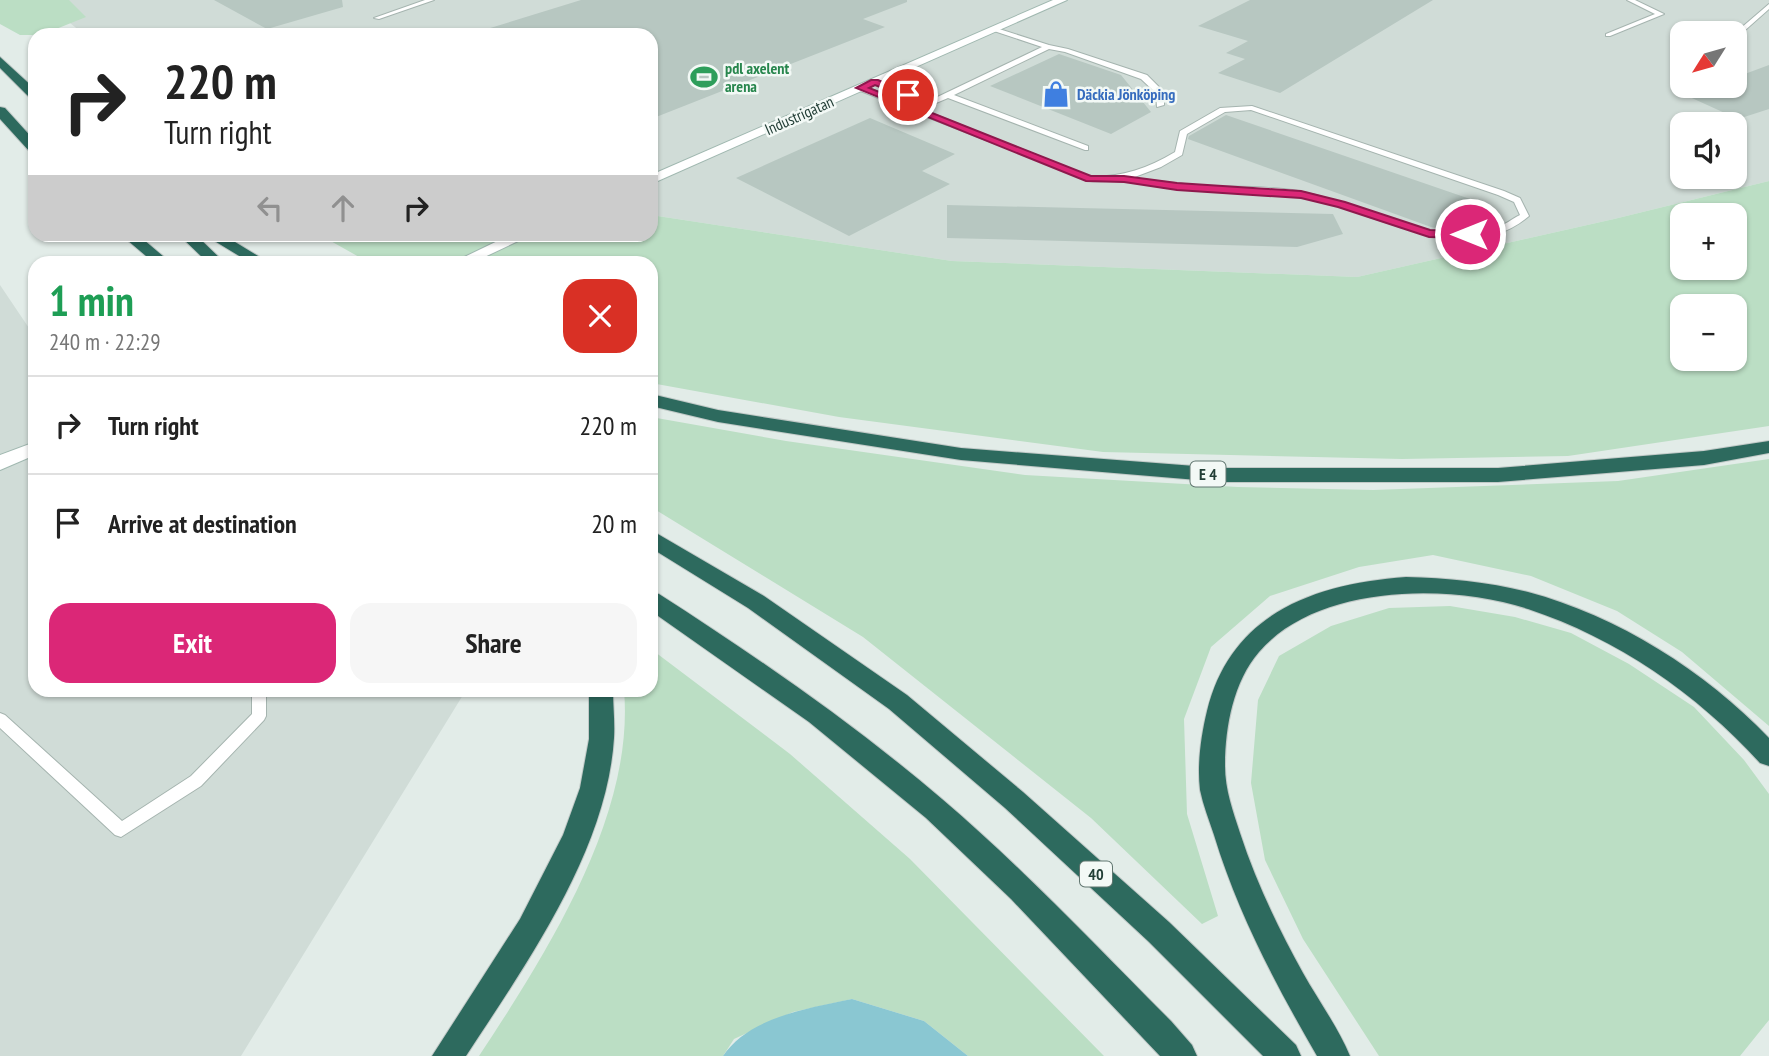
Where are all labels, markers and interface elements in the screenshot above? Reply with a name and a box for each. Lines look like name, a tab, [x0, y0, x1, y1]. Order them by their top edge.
north arrow	[1670, 21, 1746, 98]
map controls	[1670, 21, 1747, 371]
text: 220 m	[164, 49, 277, 113]
icon: right	[49, 56, 140, 147]
place label: pdl axelent arena	[725, 58, 790, 96]
sports icon: pdl axelent arena	[689, 62, 719, 92]
pin	[878, 65, 938, 125]
icon: arrive	[889, 76, 927, 114]
shop icon: Däckia Jönköping	[1041, 79, 1071, 109]
place label: Däckia Jönköping	[1077, 84, 1175, 104]
street label: Industrigatan	[761, 91, 837, 139]
text: Turn right	[164, 111, 272, 153]
button: sound	[1670, 112, 1747, 189]
icon: left	[251, 189, 289, 227]
icon: ahead	[324, 189, 362, 227]
icon: right	[397, 189, 435, 227]
position arrow	[1433, 197, 1507, 271]
button: +	[1670, 203, 1747, 280]
text: 1 min	[49, 273, 134, 328]
button: close	[563, 279, 637, 353]
button: −	[1670, 294, 1747, 371]
text: 240 m · 22:29	[49, 327, 161, 356]
icon: right	[49, 406, 87, 444]
text: Turn right	[108, 409, 199, 442]
text: 220 m	[579, 409, 637, 442]
road number: E 4	[1190, 461, 1226, 486]
icon: arrive	[49, 504, 87, 542]
text: Arrive at destination	[108, 507, 297, 540]
text: 20 m	[591, 507, 637, 540]
button: Exit	[49, 603, 336, 683]
button: Share	[350, 603, 637, 683]
road number: 40	[1080, 862, 1112, 887]

